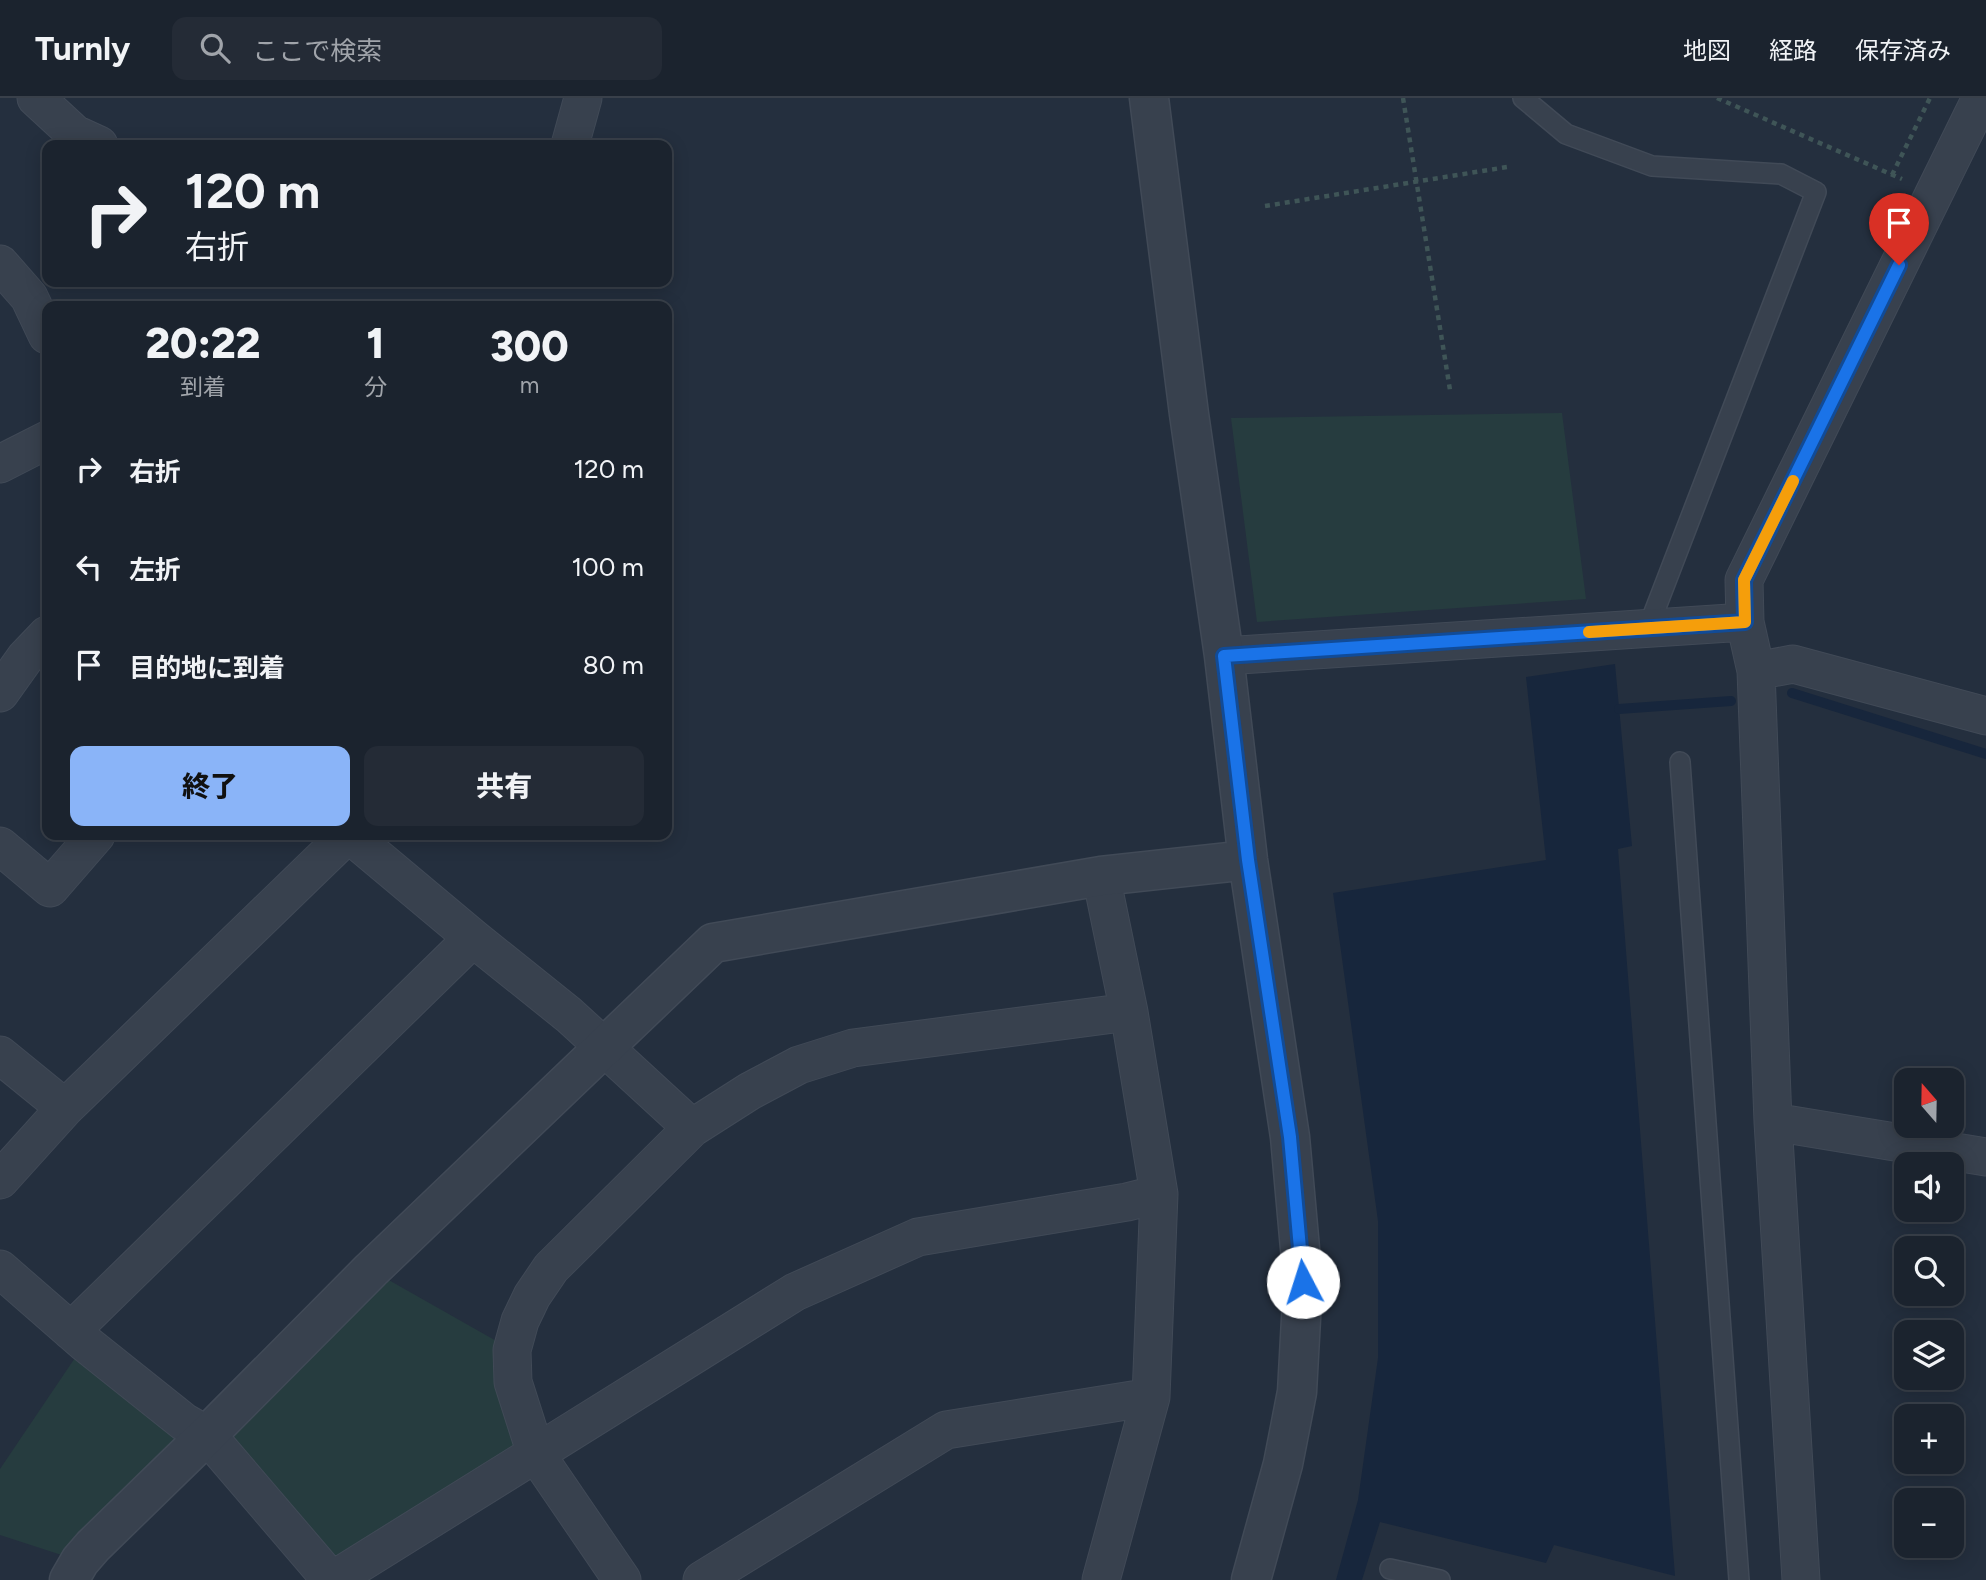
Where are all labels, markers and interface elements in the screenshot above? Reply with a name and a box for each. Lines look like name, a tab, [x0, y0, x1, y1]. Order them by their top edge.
search box	[172, 17, 662, 80]
text: Turnly	[35, 29, 130, 68]
icon: search	[196, 29, 234, 67]
text: ここで検索	[252, 35, 382, 67]
text: 地図	[1683, 36, 1731, 65]
text: 経路	[1769, 36, 1817, 65]
text: 保存済み	[1855, 36, 1951, 65]
text: 120 m	[185, 161, 320, 220]
icon: right	[70, 168, 161, 259]
pin	[1869, 193, 1929, 265]
icon: arrive	[1880, 204, 1918, 242]
text: 右折	[185, 228, 249, 266]
text: 20:22	[145, 318, 260, 369]
text: 1	[366, 318, 384, 369]
text: 300	[490, 321, 569, 372]
text: m	[520, 371, 539, 399]
text: 到着	[180, 373, 226, 401]
text: 分	[364, 373, 387, 401]
icon: right	[70, 450, 108, 488]
text: 120 m	[574, 453, 644, 485]
text: 右折	[129, 456, 181, 488]
icon: left	[70, 548, 108, 586]
text: 100 m	[571, 551, 644, 583]
text: 左折	[129, 554, 181, 586]
icon: arrive	[70, 646, 108, 684]
text: 80 m	[583, 649, 644, 681]
text: 目的地に到着	[129, 652, 285, 684]
button: 終了	[70, 746, 350, 826]
button: 共有	[364, 746, 644, 826]
north arrow	[1894, 1068, 1964, 1138]
map controls	[1894, 1068, 1964, 1558]
button: sound	[1894, 1152, 1964, 1222]
button: search	[1894, 1236, 1964, 1306]
position arrow	[1266, 1245, 1340, 1319]
button: layers	[1894, 1320, 1964, 1390]
button: +	[1894, 1404, 1964, 1474]
button: −	[1894, 1488, 1964, 1558]

